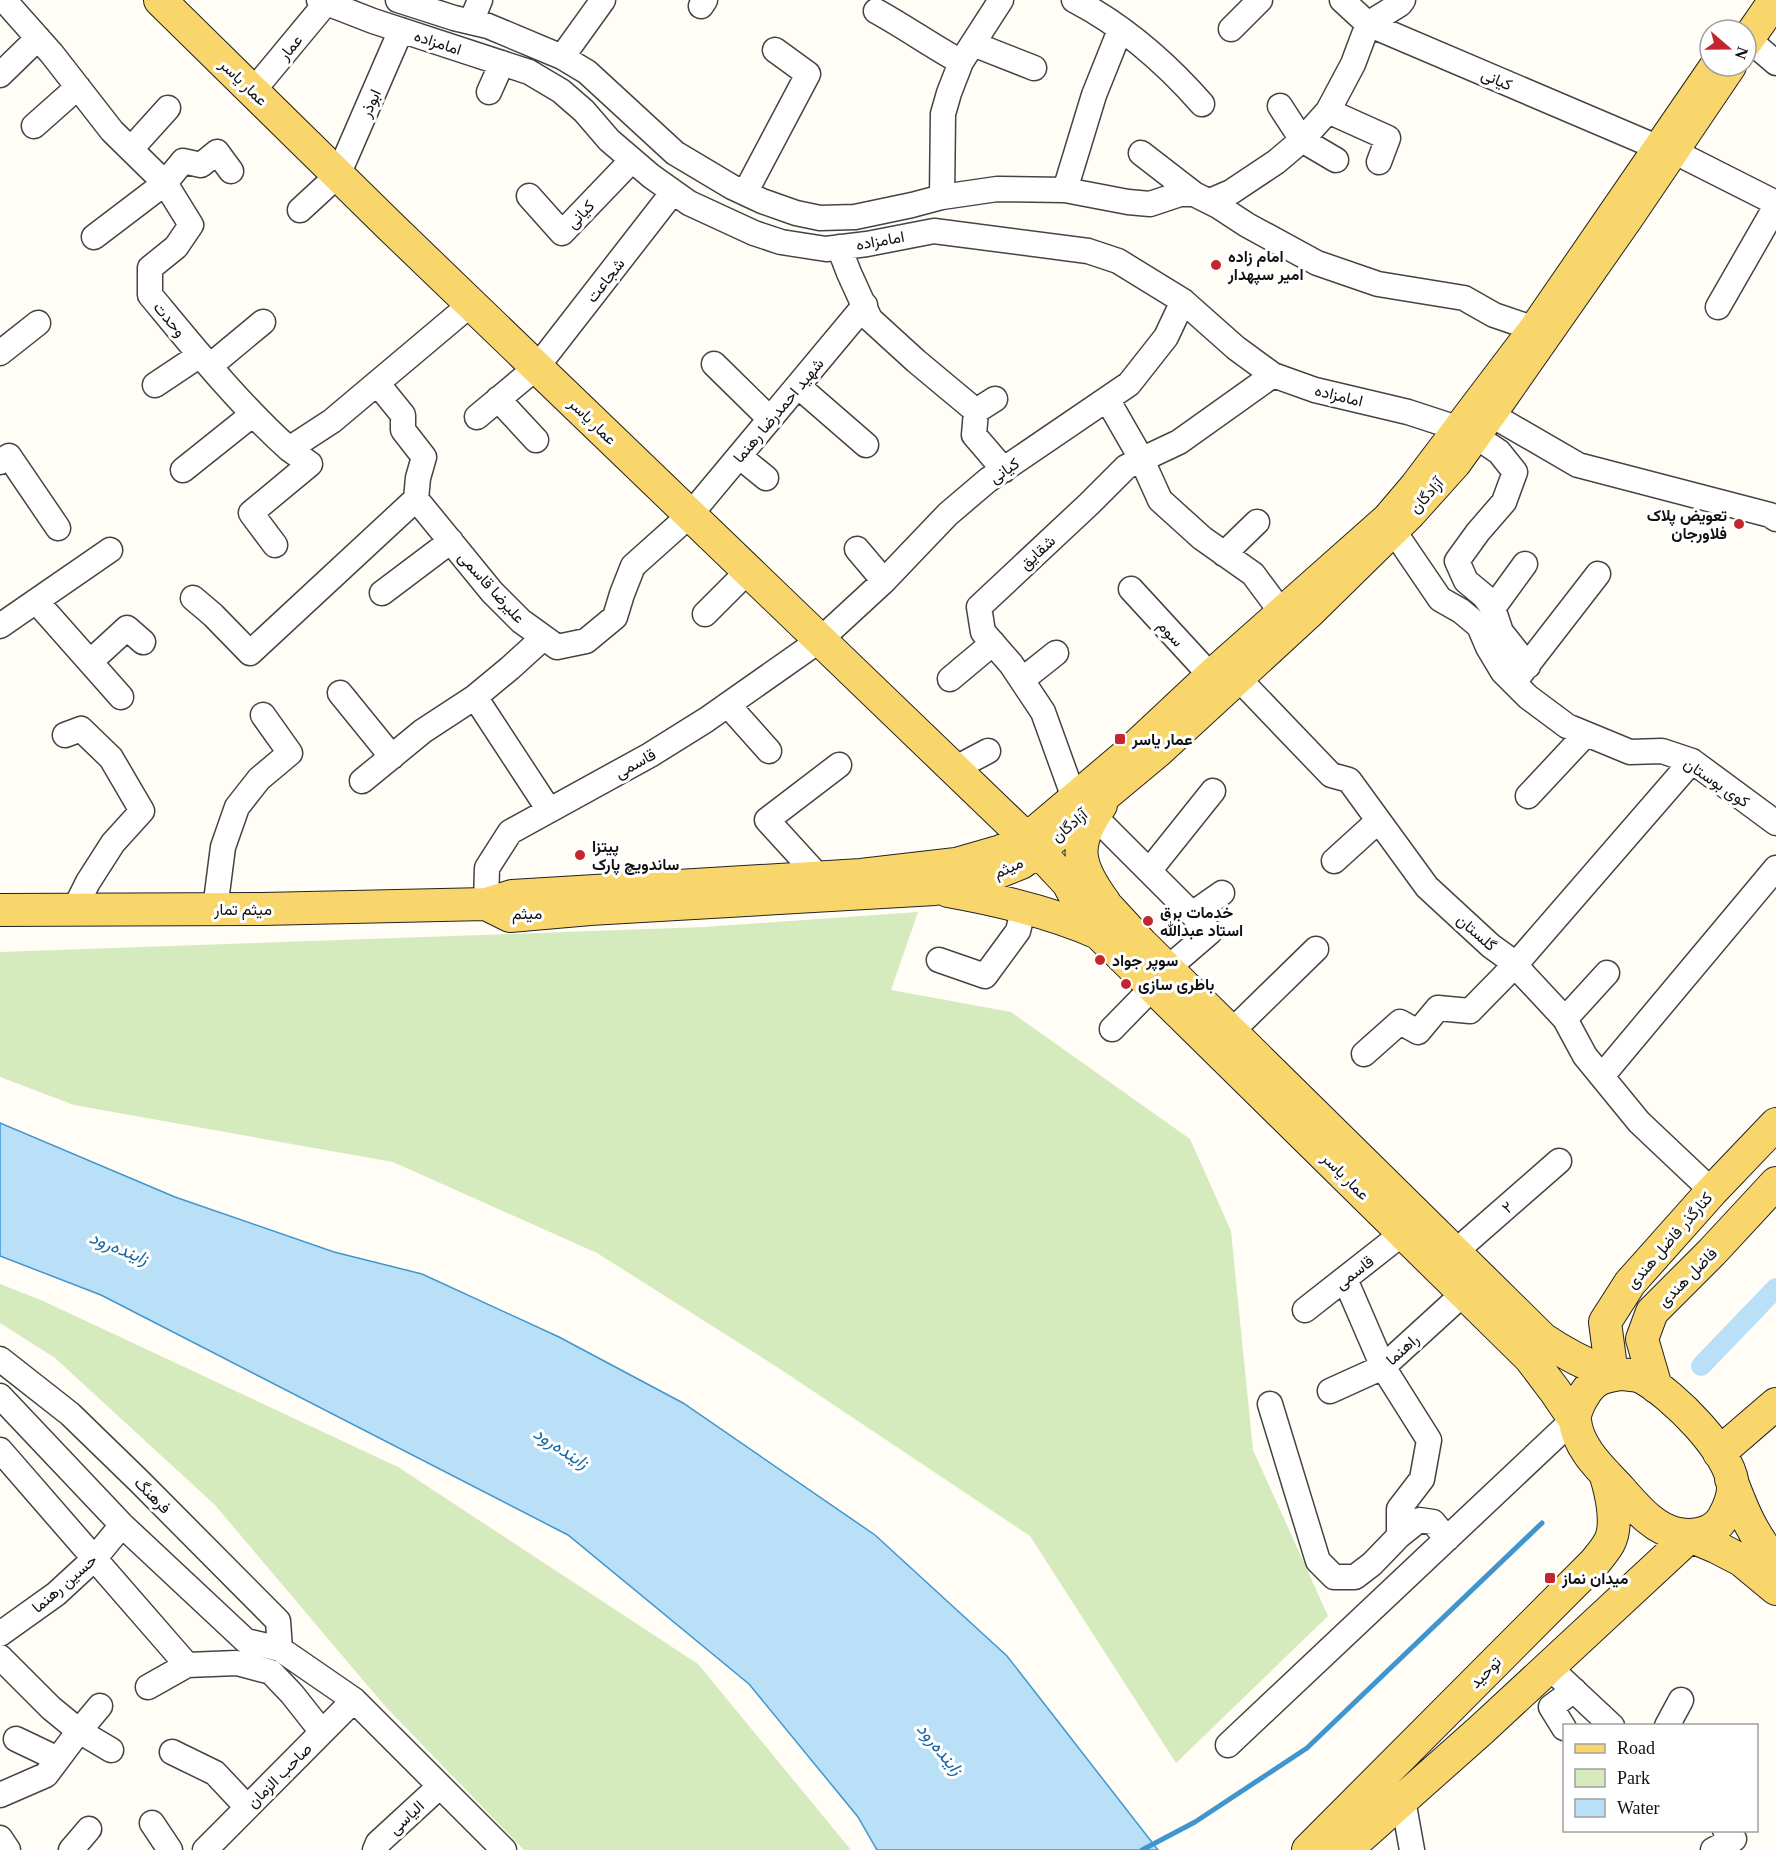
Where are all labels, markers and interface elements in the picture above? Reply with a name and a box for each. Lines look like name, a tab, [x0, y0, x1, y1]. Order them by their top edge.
north arrow	[1698, 18, 1758, 78]
street label: امامزاده	[411, 27, 464, 60]
street label: عمار	[275, 31, 307, 65]
text: N	[1732, 45, 1752, 62]
street label: عمار یاسر	[214, 55, 271, 110]
street label: کیانی	[1478, 65, 1515, 95]
street label: ابوذر	[356, 87, 386, 121]
street label: کیانی	[563, 197, 599, 233]
street label: امامزاده	[855, 228, 906, 255]
place label: امام زاده امیر سپهدار	[1227, 248, 1304, 286]
street label: شجاعت	[583, 255, 629, 306]
marker: امام زاده امیر سپهدار	[1209, 258, 1223, 272]
street label: وحدت	[149, 298, 189, 342]
street label: شهید احمدرضا رهنما	[730, 355, 828, 467]
street label: امامزاده	[1313, 381, 1365, 412]
street label: عمار یاسر	[563, 394, 620, 449]
street label: کیانی	[986, 454, 1023, 488]
street label: آزادگان	[1406, 473, 1449, 518]
place label: تعویض پلاک فلاورجان	[1647, 507, 1727, 544]
marker: تعویض پلاک فلاورجان	[1732, 517, 1746, 531]
street label: شقایق	[1016, 532, 1060, 574]
street label: علیرضا قاسمی	[454, 548, 528, 628]
street label: سوم	[1153, 617, 1187, 651]
place label: عمار یاسر	[1131, 731, 1193, 750]
marker: عمار یاسر	[1113, 732, 1127, 746]
street label: قاسمی	[612, 745, 660, 783]
street label: کوی بوستان	[1680, 754, 1753, 812]
street label: آزادگان	[1048, 805, 1093, 847]
place label: پیتزا ساندویچ پارک	[592, 838, 680, 876]
marker: پیتزا ساندویچ پارک	[573, 848, 587, 862]
street label: میثم	[991, 854, 1026, 883]
street label: میثم تمار	[213, 901, 272, 920]
place label: خدمات برق استاد عبدالله	[1160, 904, 1243, 940]
street label: میثم	[512, 905, 542, 924]
street label: گلستان	[1453, 911, 1500, 955]
marker: خدمات برق استاد عبدالله	[1141, 914, 1155, 928]
place label: سوپر جواد	[1112, 952, 1178, 972]
marker: سوپر جواد	[1093, 953, 1107, 967]
place label: باطری سازی	[1138, 976, 1214, 995]
marker: باطری سازی	[1119, 977, 1133, 991]
street label: عمار یاسر	[1317, 1149, 1373, 1205]
street label: کنارگذر فاضل هندی	[1622, 1188, 1716, 1292]
street label: ۲	[1499, 1198, 1516, 1217]
water label: زاینده‌رود	[86, 1227, 152, 1270]
street label: فاضل هندی	[1653, 1243, 1721, 1311]
street label: قاسمی	[1332, 1252, 1378, 1294]
street label: راهنما	[1383, 1330, 1423, 1370]
water label: زاینده‌رود	[529, 1423, 593, 1474]
street label: فرهنگ	[130, 1474, 174, 1518]
street label: حسین رهنما	[28, 1550, 102, 1618]
place label: میدان نماز	[1561, 1570, 1629, 1589]
marker: میدان نماز	[1543, 1571, 1557, 1585]
street label: توحید	[1466, 1653, 1506, 1693]
water label: زاینده‌رود	[912, 1719, 968, 1780]
legend	[1563, 1724, 1758, 1832]
text: Road	[1617, 1738, 1655, 1758]
street label: صاحب الزمان	[244, 1740, 316, 1812]
text: Park	[1617, 1768, 1650, 1788]
street label: الیاسی	[385, 1797, 429, 1839]
text: Water	[1617, 1798, 1660, 1818]

